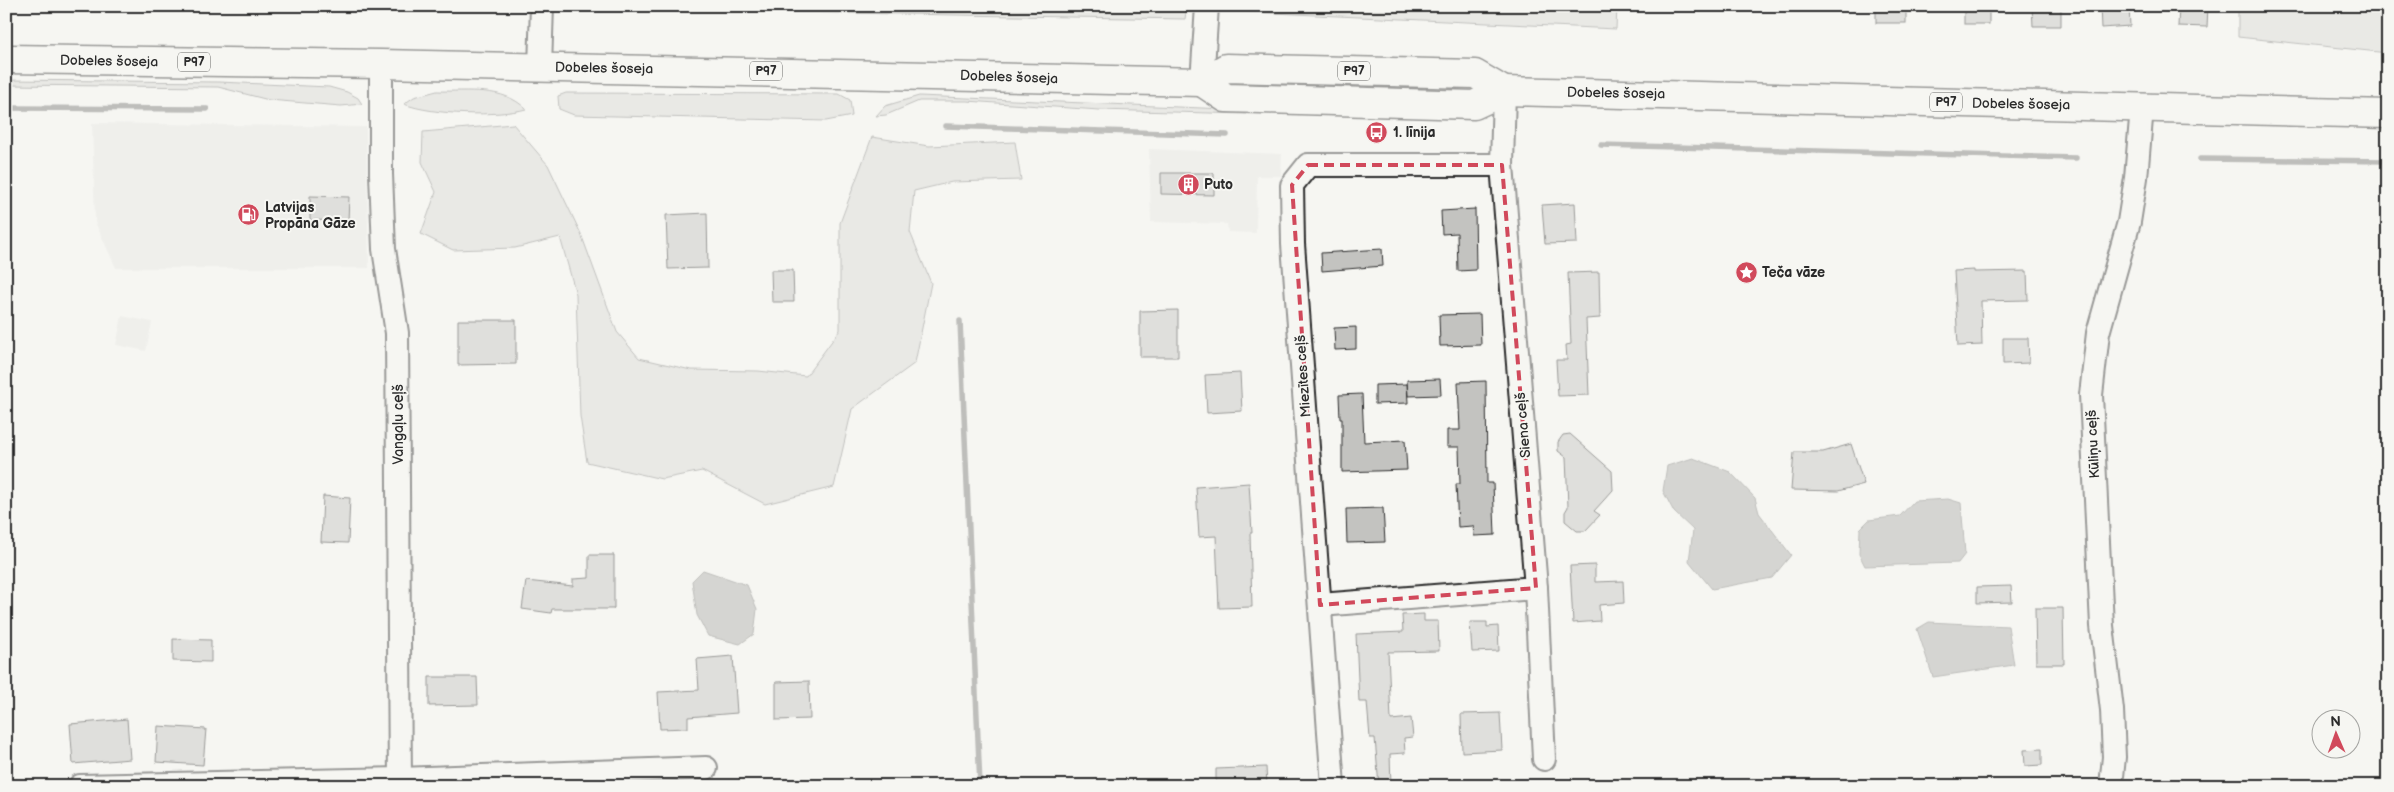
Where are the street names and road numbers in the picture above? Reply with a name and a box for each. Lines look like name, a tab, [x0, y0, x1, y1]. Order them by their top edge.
street label: Dobeles šoseja	[60, 52, 158, 70]
road number: P97	[178, 52, 210, 72]
street label: Dobeles šoseja	[555, 59, 653, 77]
road number: P97	[750, 61, 782, 80]
road number: P97	[1338, 61, 1370, 80]
street label: Dobeles šoseja	[960, 67, 1059, 87]
street label: Dobeles šoseja	[1567, 84, 1665, 102]
road number: P97	[1930, 92, 1962, 111]
street label: Dobeles šoseja	[1972, 95, 2070, 113]
street label: Miezītes ceļš	[1292, 334, 1314, 418]
street label: Vangaļu ceļš	[390, 383, 407, 464]
street label: Siena ceļš	[1512, 391, 1534, 459]
street label: Kūliņu ceļš	[2083, 409, 2103, 479]

